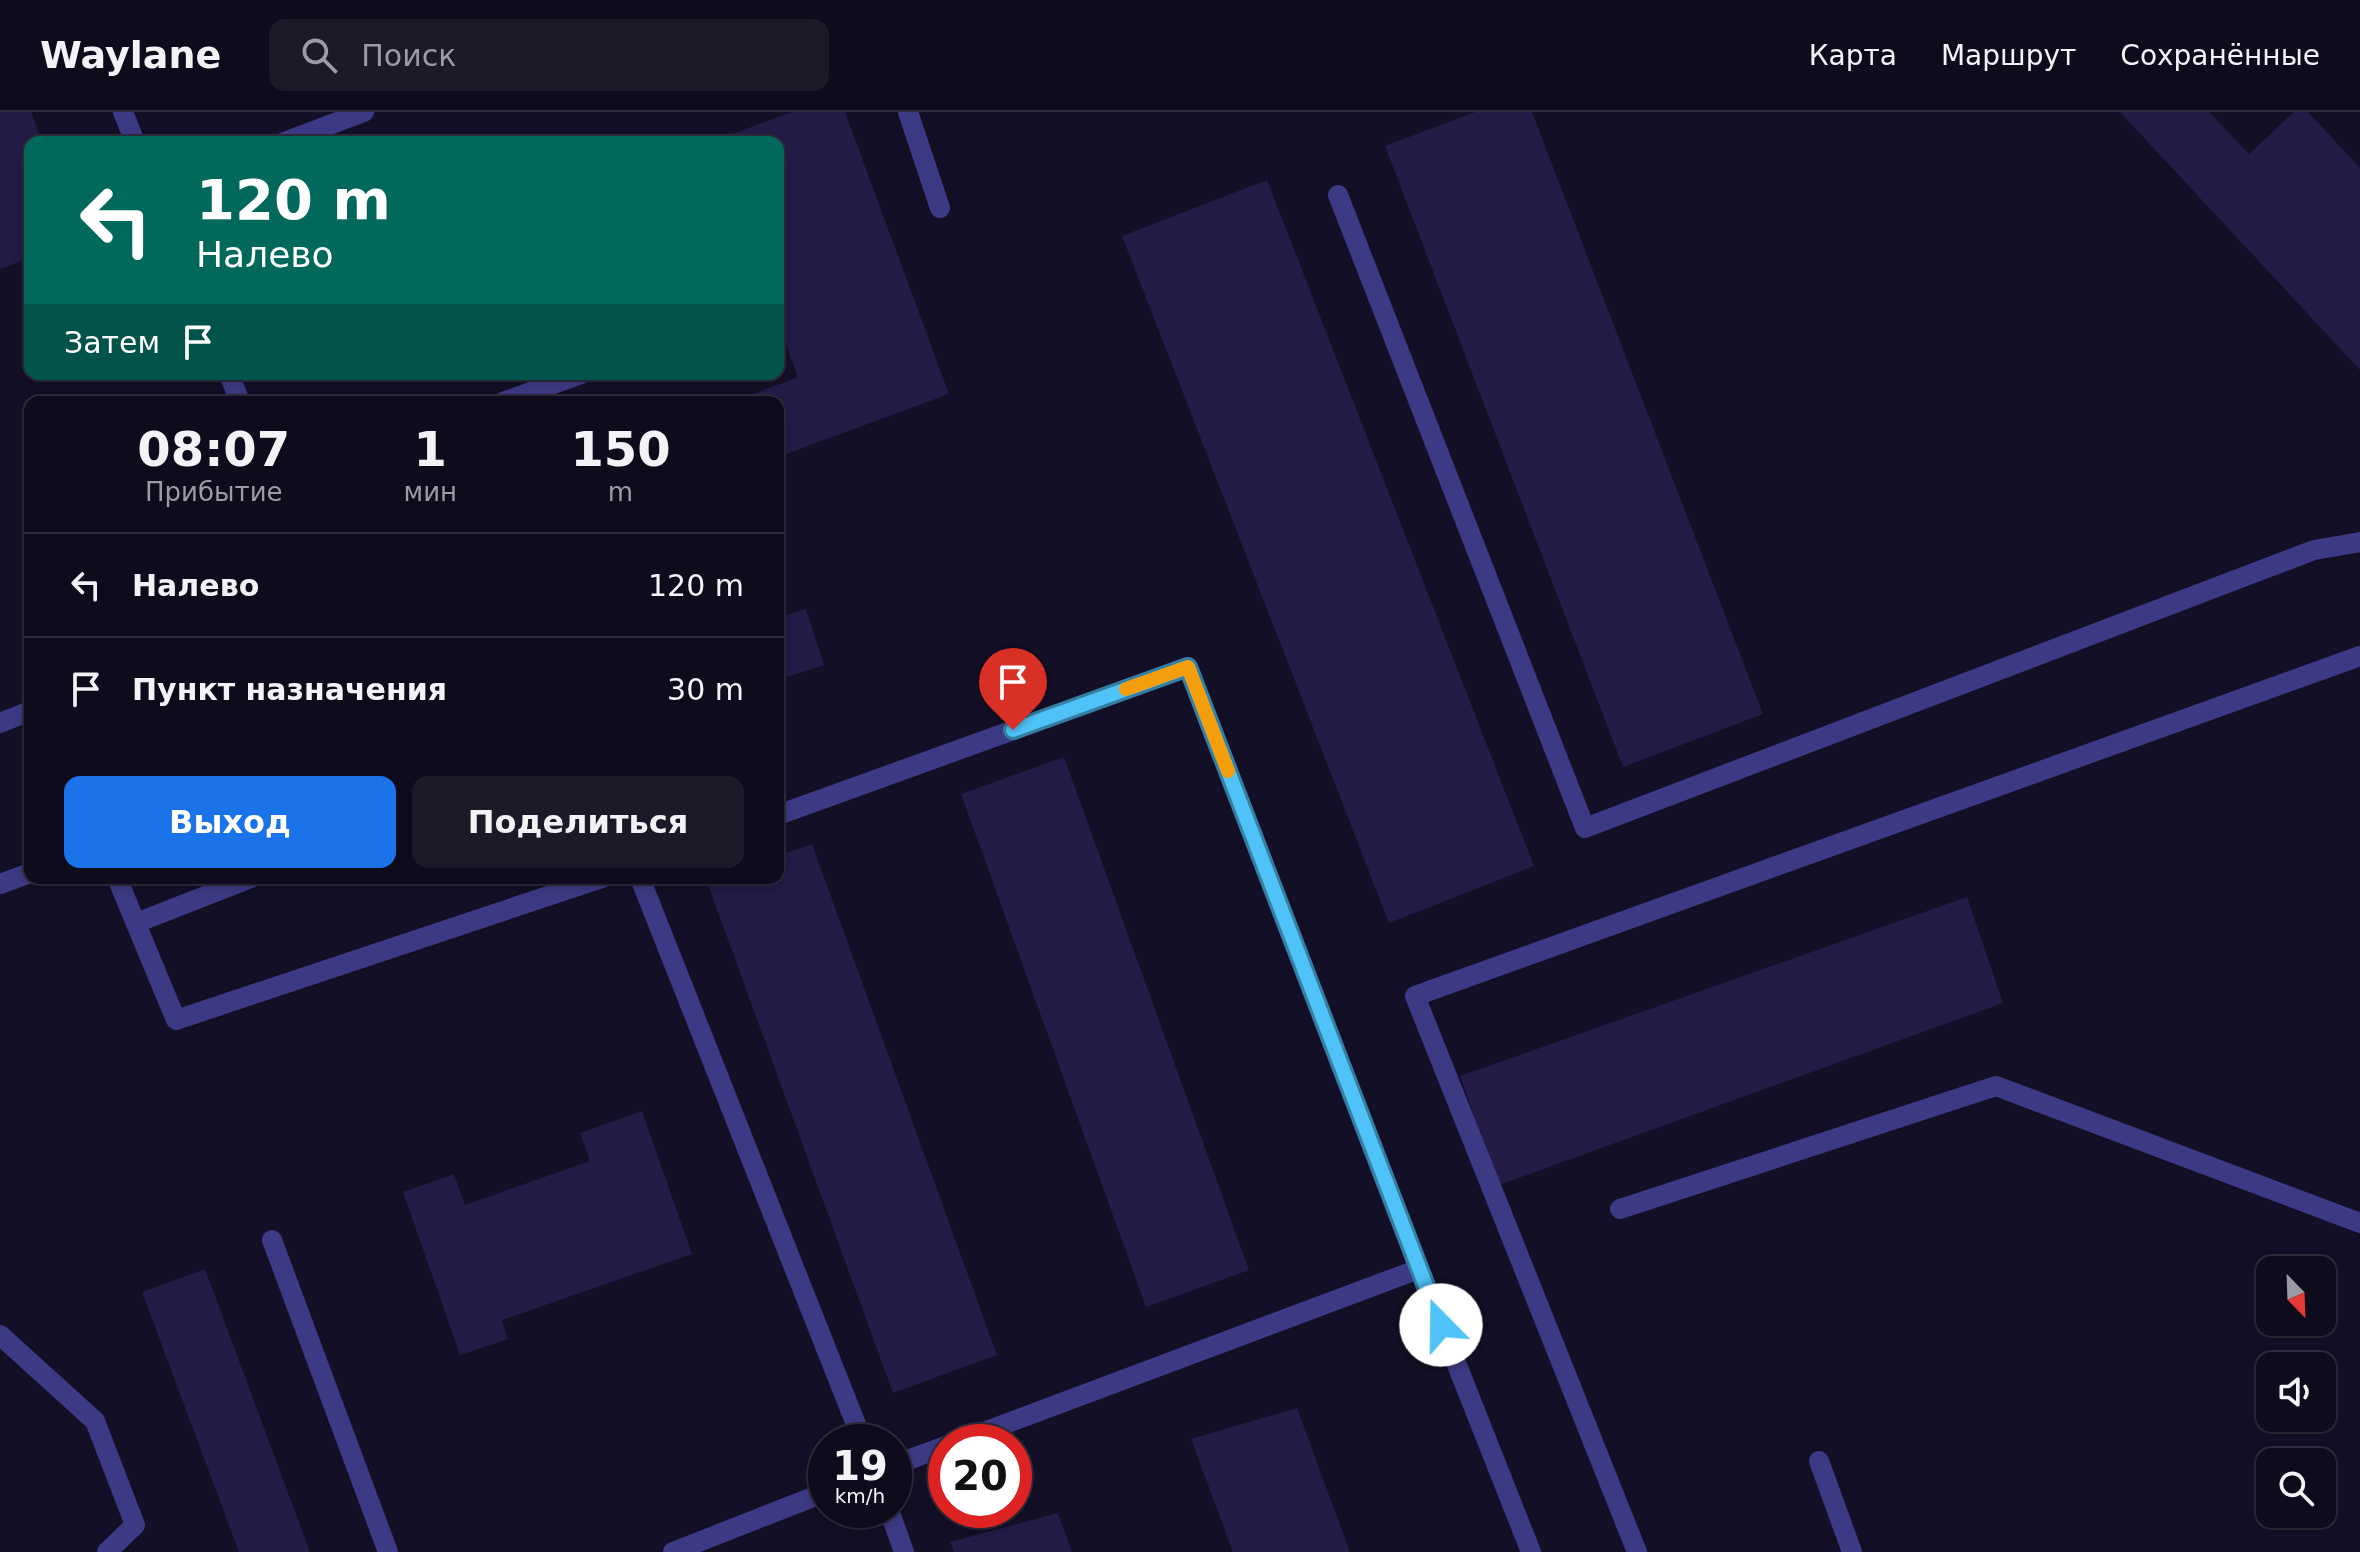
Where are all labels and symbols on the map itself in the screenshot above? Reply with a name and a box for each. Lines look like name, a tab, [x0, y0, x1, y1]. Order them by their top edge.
pin	[979, 648, 1047, 730]
north arrow	[2256, 1256, 2336, 1336]
position arrow	[1399, 1283, 1483, 1367]
speed limit sign: 20	[928, 1424, 1032, 1528]

